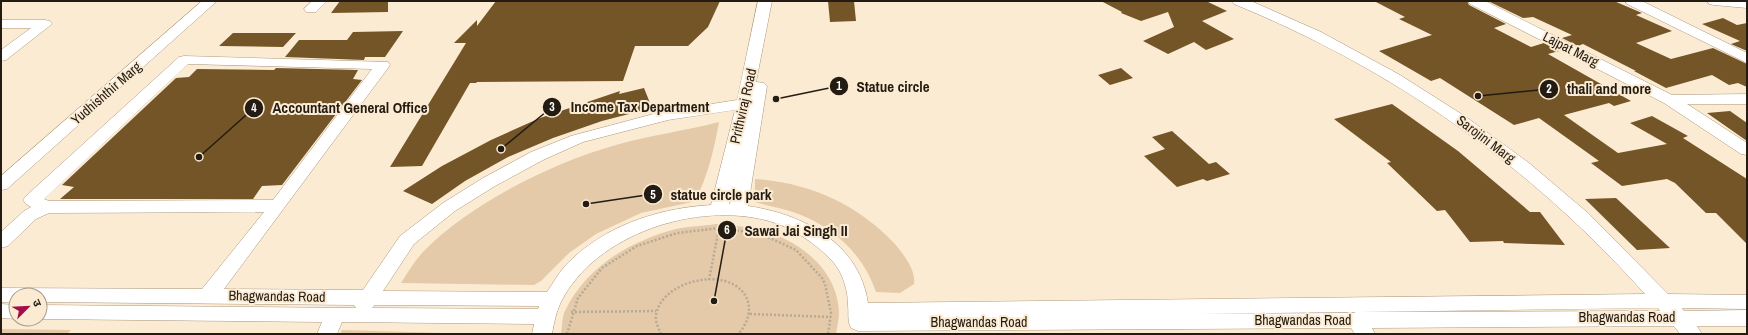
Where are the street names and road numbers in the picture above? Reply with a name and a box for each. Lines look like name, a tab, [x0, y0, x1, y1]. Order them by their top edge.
street label: Lajpat Marg	[1540, 27, 1603, 71]
street label: Yudhishthir Marg	[67, 57, 145, 128]
street label: Prithviraj Road	[726, 67, 760, 145]
street label: Sarojini Marg	[1453, 111, 1519, 167]
street label: Bhagwandas Road	[228, 286, 326, 306]
street label: Bhagwandas Road	[1578, 308, 1676, 326]
street label: Bhagwandas Road	[1254, 311, 1352, 329]
street label: Bhagwandas Road	[930, 313, 1028, 331]

